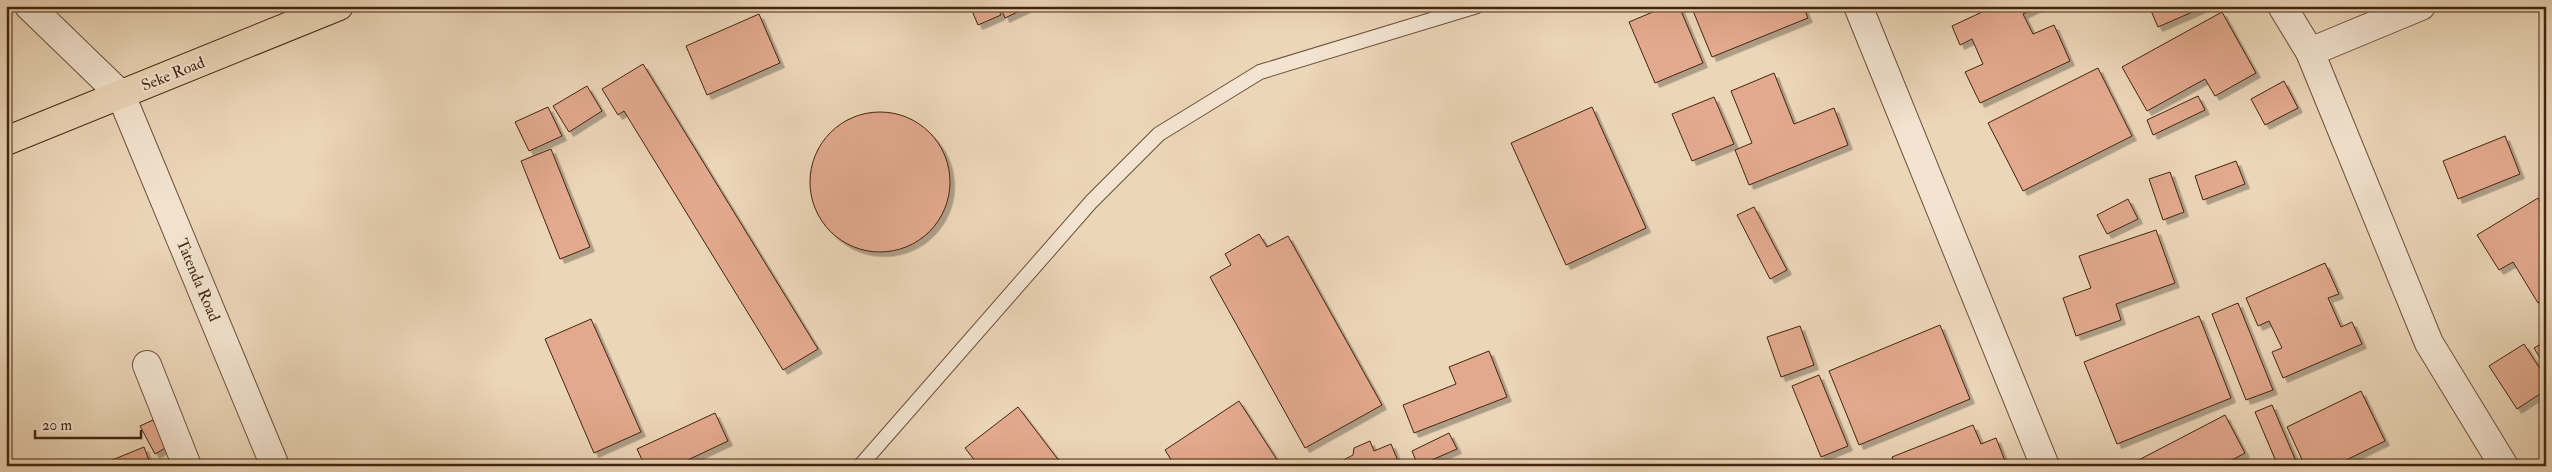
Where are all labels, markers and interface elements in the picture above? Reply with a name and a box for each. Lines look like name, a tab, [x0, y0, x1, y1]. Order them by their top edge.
street label: Seke Road	[138, 52, 208, 96]
street label: Tatenda Road	[172, 236, 224, 325]
scale bar	[35, 407, 141, 439]
text: 20 m	[42, 416, 72, 435]

